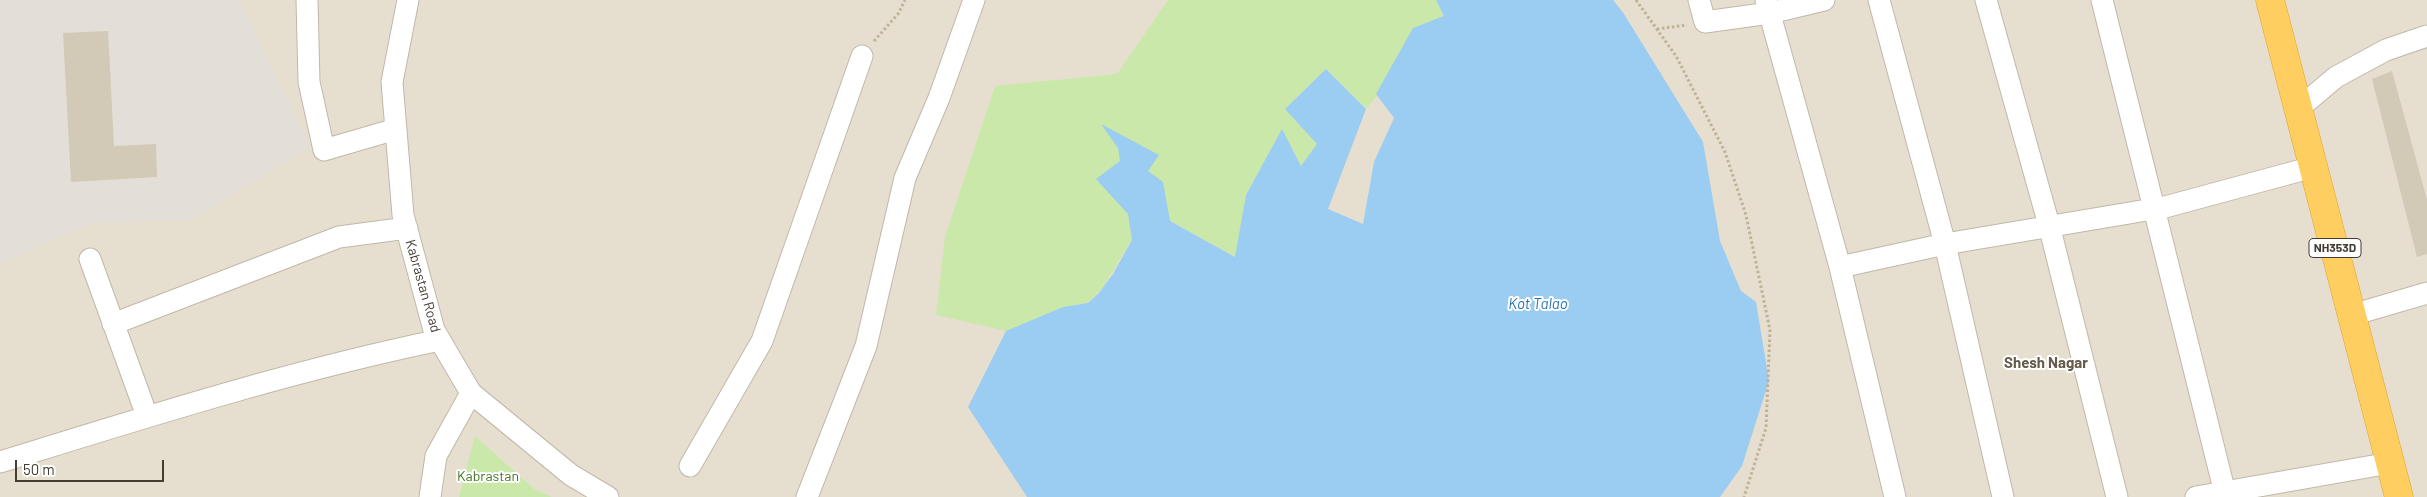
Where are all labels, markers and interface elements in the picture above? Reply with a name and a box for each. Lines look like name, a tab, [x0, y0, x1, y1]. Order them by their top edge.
street label: Kabrastan Road	[402, 238, 444, 334]
road number: NH353D	[2309, 238, 2361, 258]
water label: Kot Talao	[1508, 295, 1568, 313]
district label: Shesh Nagar	[2004, 354, 2088, 372]
scale bar	[18, 450, 166, 482]
text: 50 m	[23, 460, 55, 478]
park label: Kabrastan	[457, 468, 519, 484]

